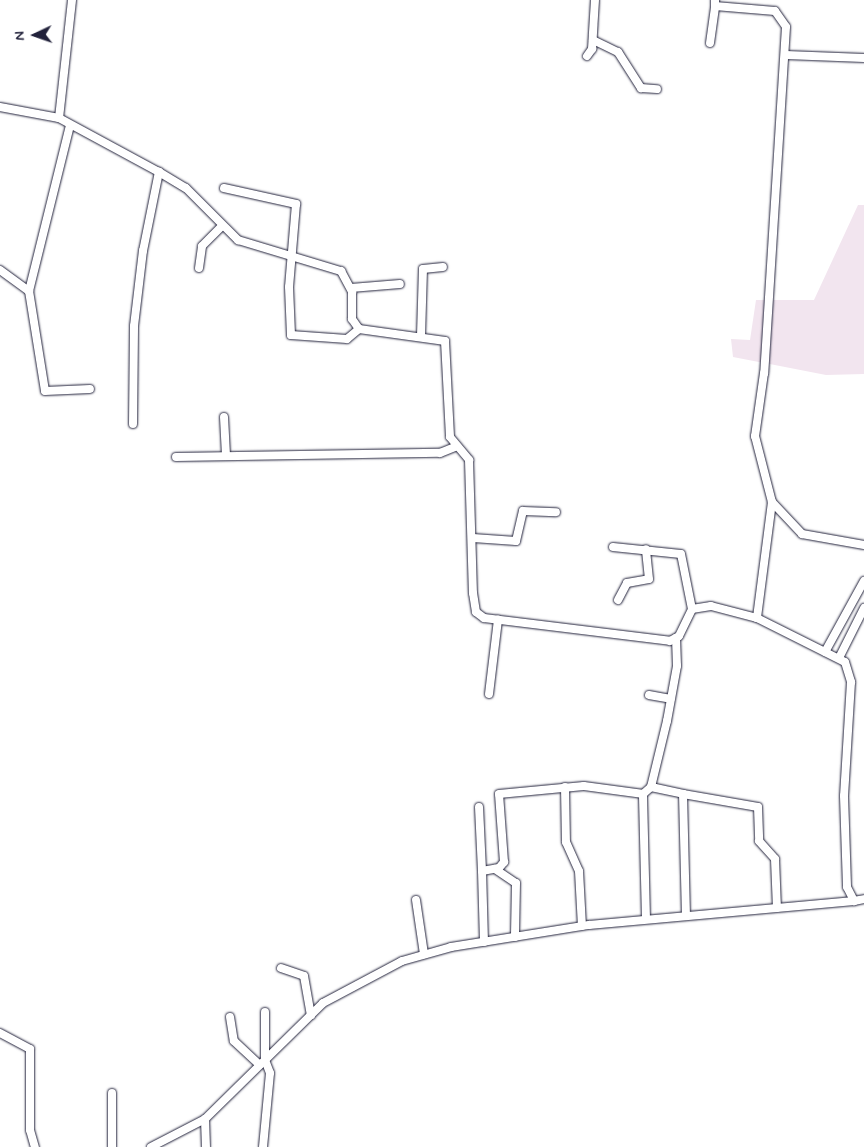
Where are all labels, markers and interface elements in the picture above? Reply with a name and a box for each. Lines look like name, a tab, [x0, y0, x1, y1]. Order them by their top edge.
north arrow	[10, 10, 60, 60]
text: N	[11, 31, 29, 41]

